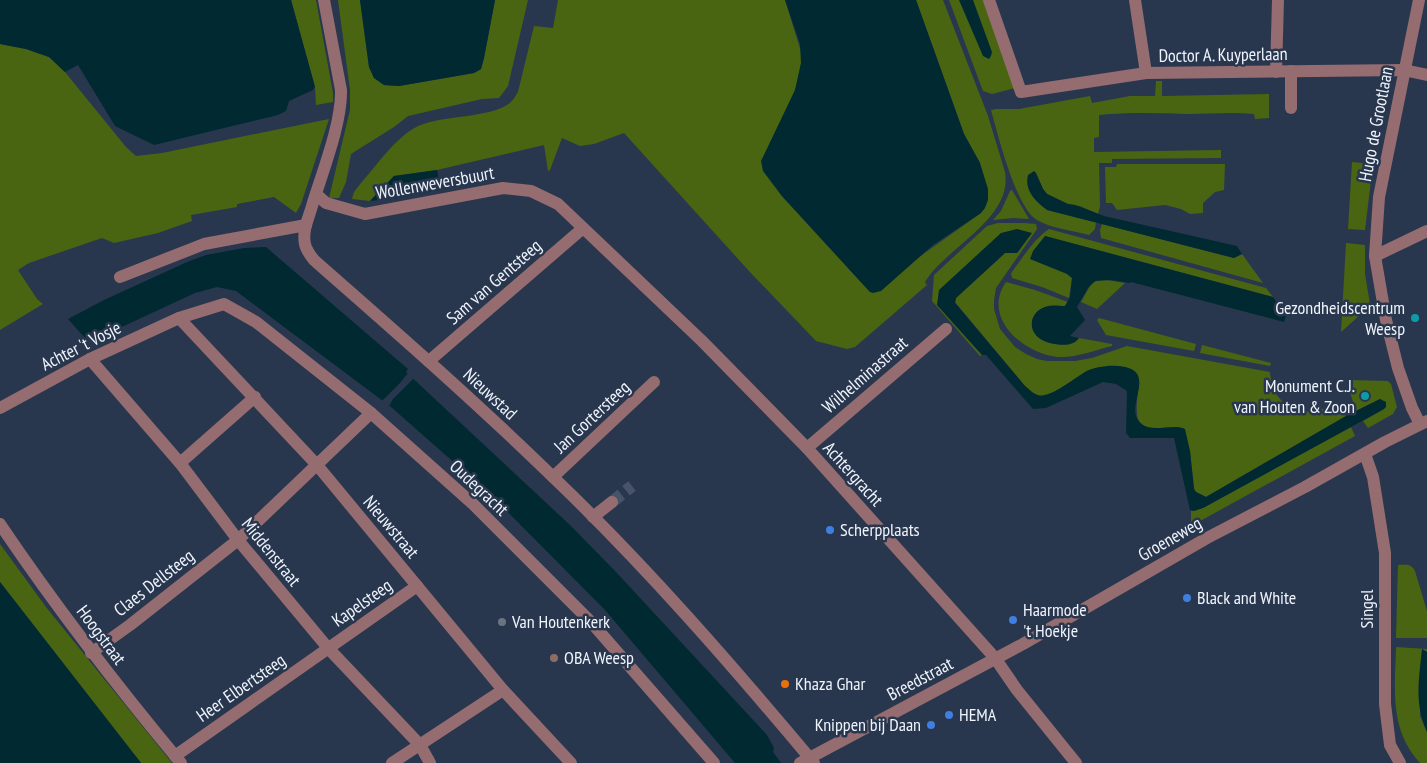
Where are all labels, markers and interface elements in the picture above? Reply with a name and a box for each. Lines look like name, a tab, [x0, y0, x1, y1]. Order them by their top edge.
street label: Doctor A. Kuyperlaan	[1158, 42, 1288, 67]
street label: Hugo de Grootlaan	[1353, 64, 1398, 183]
street label: Wollenweversbuurt	[374, 161, 496, 204]
street label: Sam van Gentsteeg	[441, 234, 546, 329]
place label: Gezondheidscentrum Weesp	[1275, 296, 1405, 340]
marker: Gezondheidscentrum Weesp	[1409, 312, 1421, 324]
street label: Achter 't Vosje	[37, 316, 125, 376]
street label: Wilhelminastraat	[817, 331, 912, 418]
street label: Nieuwstad	[459, 363, 522, 424]
place label: Monument C.J. van Houten & Zoon	[1234, 374, 1355, 418]
street label: Jan Gortersteeg	[548, 376, 634, 458]
marker: Monument C.J. van Houten & Zoon	[1359, 390, 1371, 402]
street label: Achtergracht	[818, 437, 888, 511]
street label: Oudegracht	[445, 455, 514, 521]
street label: Nieuwstraat	[359, 491, 424, 563]
street label: Groeneweg	[1134, 511, 1206, 566]
street label: Middenstraat	[237, 513, 306, 591]
place label: Scherpplaats	[840, 518, 920, 541]
marker: Scherpplaats	[824, 524, 836, 536]
street label: Claes Dellsteeg	[109, 544, 198, 621]
street label: Kapelsteeg	[327, 574, 396, 632]
place label: Black and White	[1197, 586, 1296, 609]
street label: Singel	[1355, 589, 1378, 628]
marker: Black and White	[1181, 592, 1193, 604]
place label: Haarmode 't Hoekje	[1023, 598, 1087, 642]
street label: Hoogstraat	[72, 601, 131, 669]
place label: Van Houtenkerk	[511, 610, 610, 633]
marker: Haarmode 't Hoekje	[1007, 614, 1019, 626]
marker: Van Houtenkerk	[496, 616, 508, 628]
place label: OBA Weesp	[564, 646, 634, 669]
street label: Heer Elbertsteeg	[192, 648, 290, 727]
marker: OBA Weesp	[548, 652, 560, 664]
street label: Breedstraat	[883, 652, 957, 705]
place label: Khaza Ghar	[795, 672, 865, 695]
marker: Khaza Ghar	[779, 678, 791, 690]
place label: HEMA	[959, 703, 997, 726]
marker: HEMA	[943, 709, 955, 721]
place label: Knippen bij Daan	[815, 713, 921, 736]
marker: Knippen bij Daan	[925, 719, 937, 731]

